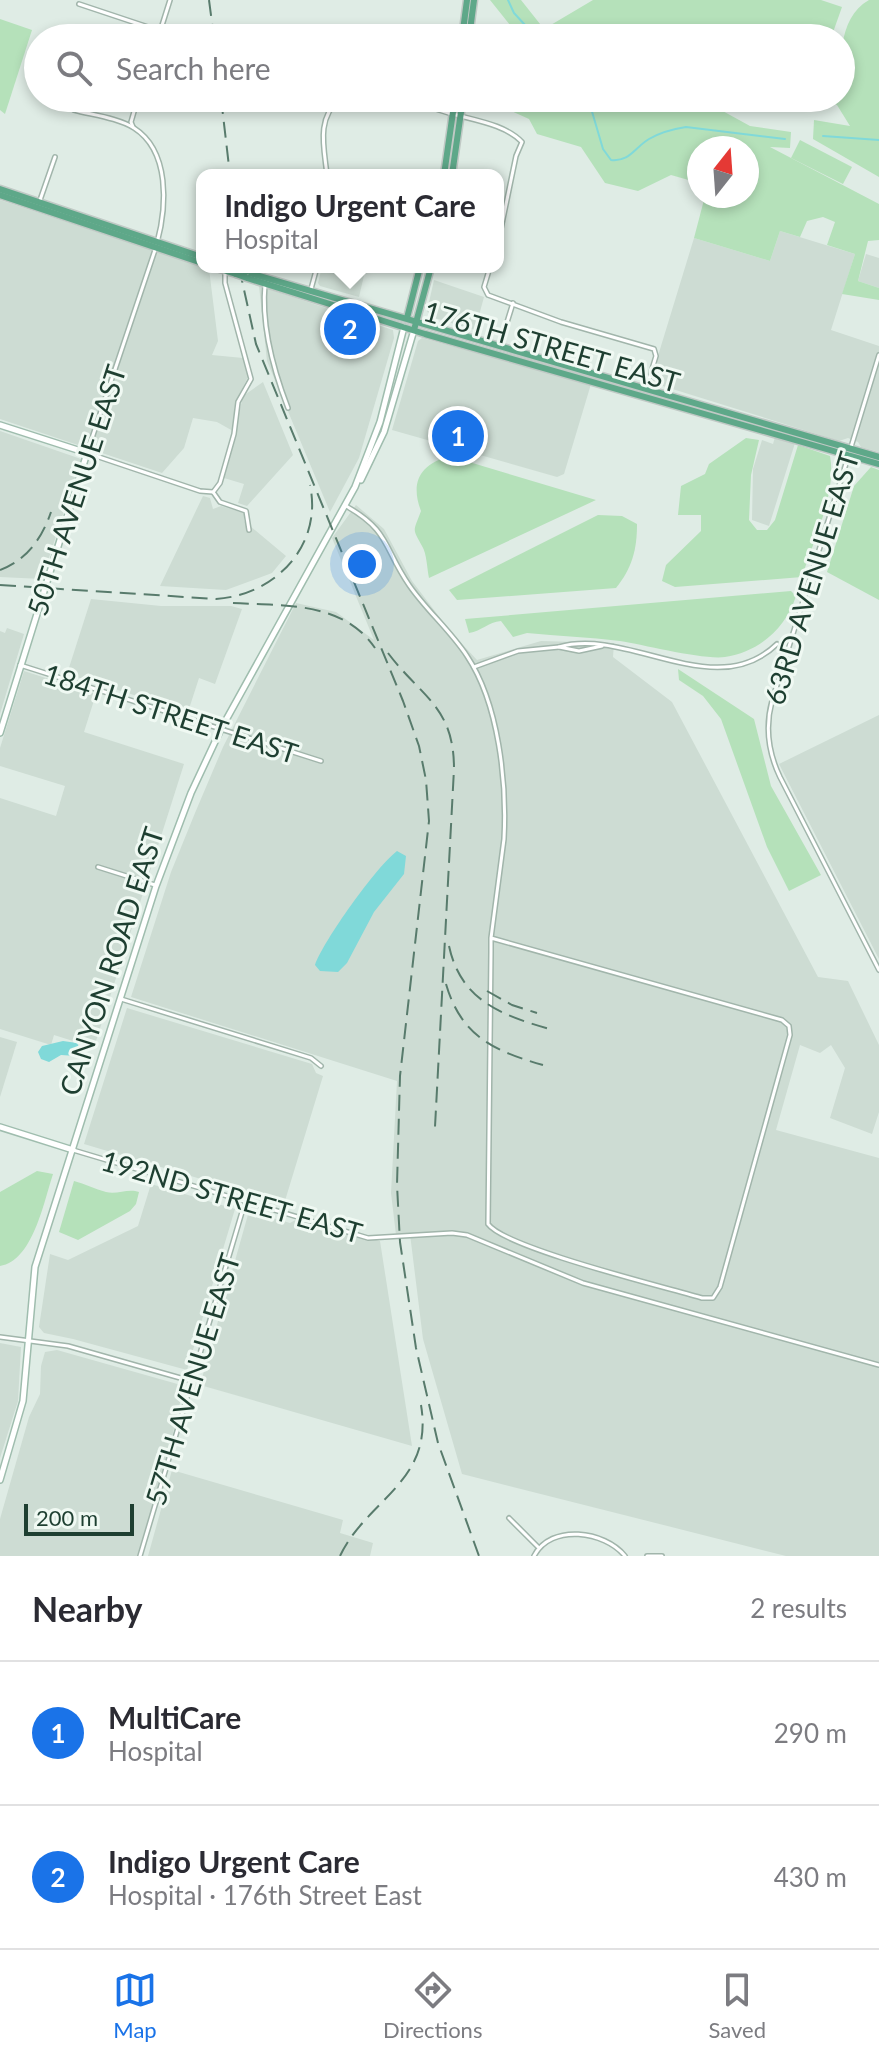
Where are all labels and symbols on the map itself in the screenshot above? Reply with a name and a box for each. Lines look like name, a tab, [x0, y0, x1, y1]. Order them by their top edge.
north arrow	[687, 136, 759, 208]
street label: 176TH STREET EAST	[420, 293, 685, 399]
pin: 2	[324, 299, 376, 359]
street label: 50TH AVENUE EAST	[19, 360, 133, 620]
pin: 1	[432, 406, 484, 466]
street label: 63RD AVENUE EAST	[756, 447, 866, 708]
your location	[342, 544, 382, 584]
street label: 184TH STREET EAST	[40, 656, 303, 770]
street label: CANYON ROAD EAST	[52, 822, 171, 1099]
street label: 192ND STREET EAST	[98, 1142, 367, 1250]
street label: 57TH AVENUE EAST	[138, 1249, 247, 1509]
scale bar	[24, 1500, 134, 1536]

